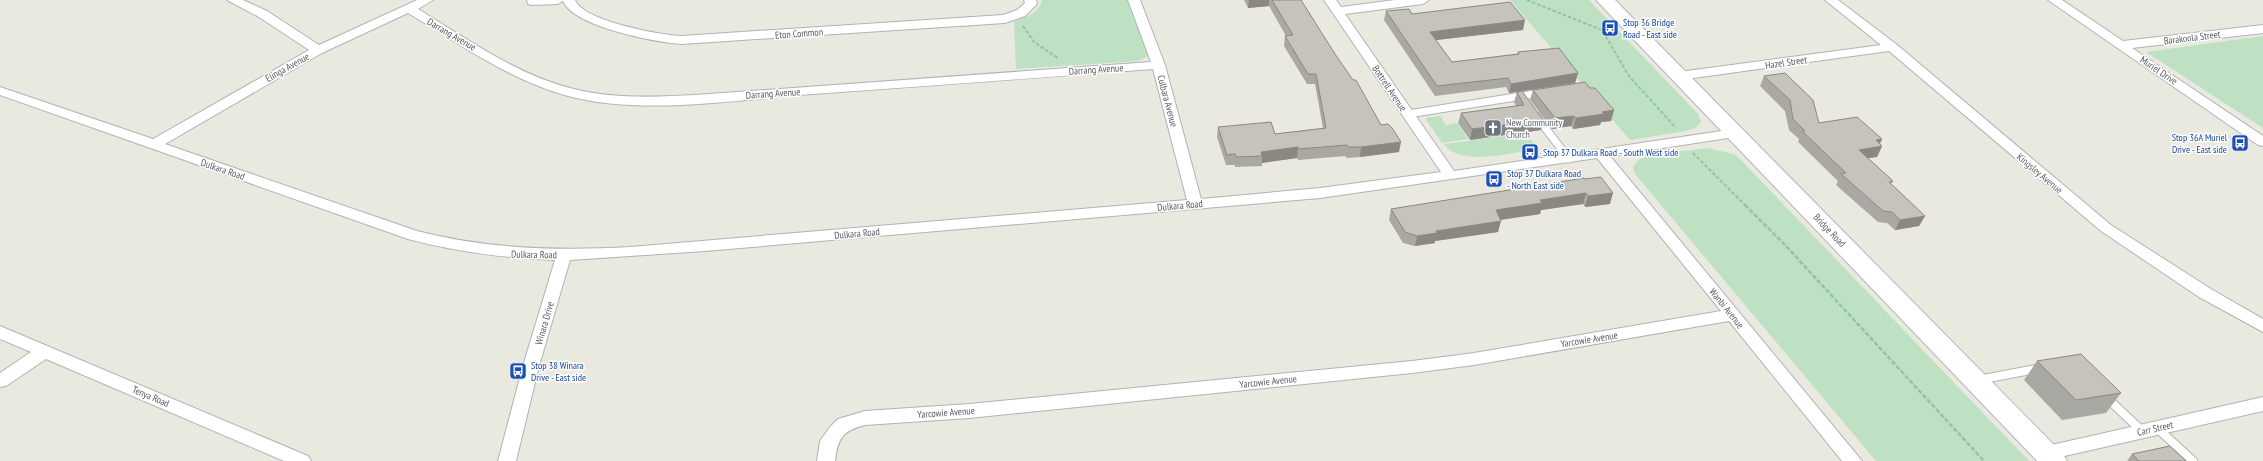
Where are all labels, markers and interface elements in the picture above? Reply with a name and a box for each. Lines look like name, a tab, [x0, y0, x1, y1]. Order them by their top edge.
street label: Darrang Avenue	[425, 15, 479, 54]
place label: Stop 36 Bridge Road - East side	[1623, 16, 1677, 41]
bus stop icon: Stop 36 Bridge Road - East side	[1600, 18, 1620, 38]
street label: Eton Common	[775, 25, 823, 42]
street label: Barakoola Street	[2163, 28, 2221, 47]
street label: Elinga Avenue	[263, 50, 312, 85]
street label: Hazel Street	[1764, 53, 1808, 72]
street label: Muriel Drive	[2138, 53, 2180, 88]
street label: Darrang Avenue	[1068, 61, 1124, 78]
street label: Bottrell Avenue	[1369, 63, 1410, 114]
street label: Culbara Avenue	[1154, 74, 1181, 129]
street label: Darrang Avenue	[745, 85, 801, 102]
place label: New Community Church	[1506, 116, 1562, 141]
church icon: New Community Church	[1483, 118, 1503, 138]
place label: Stop 36A Muriel Drive - East side	[2172, 131, 2228, 156]
bus stop icon: Stop 36A Muriel Drive - East side	[2230, 133, 2250, 153]
bus stop icon: Stop 37 Dulkara Road - South West side	[1520, 142, 1540, 162]
place label: Stop 37 Dulkara Road - South West side	[1543, 146, 1678, 159]
street label: Kingsley Avenue	[2014, 150, 2065, 196]
street label: Dulkara Road	[199, 156, 247, 183]
place label: Stop 37 Dulkara Road - North East side	[1507, 167, 1581, 192]
bus stop icon: Stop 37 Dulkara Road - North East side	[1484, 169, 1504, 189]
street label: Dulkara Road	[1157, 197, 1203, 214]
street label: Bridge Road	[1811, 211, 1849, 250]
street label: Dulkara Road	[834, 225, 880, 242]
street label: Dulkara Road	[511, 248, 557, 261]
street label: Wanbi Avenue	[1706, 285, 1747, 331]
street label: Winara Drive	[532, 300, 557, 346]
street label: Yarcowie Avenue	[1560, 329, 1619, 350]
place label: Stop 38 Winara Drive - East side	[531, 359, 586, 384]
bus stop icon: Stop 38 Winara Drive - East side	[508, 361, 528, 381]
street label: Yarcowie Avenue	[1239, 372, 1297, 391]
street label: Tenya Road	[130, 383, 171, 410]
street label: Yarcowie Avenue	[917, 404, 975, 421]
street label: Carr Street	[2136, 418, 2175, 439]

